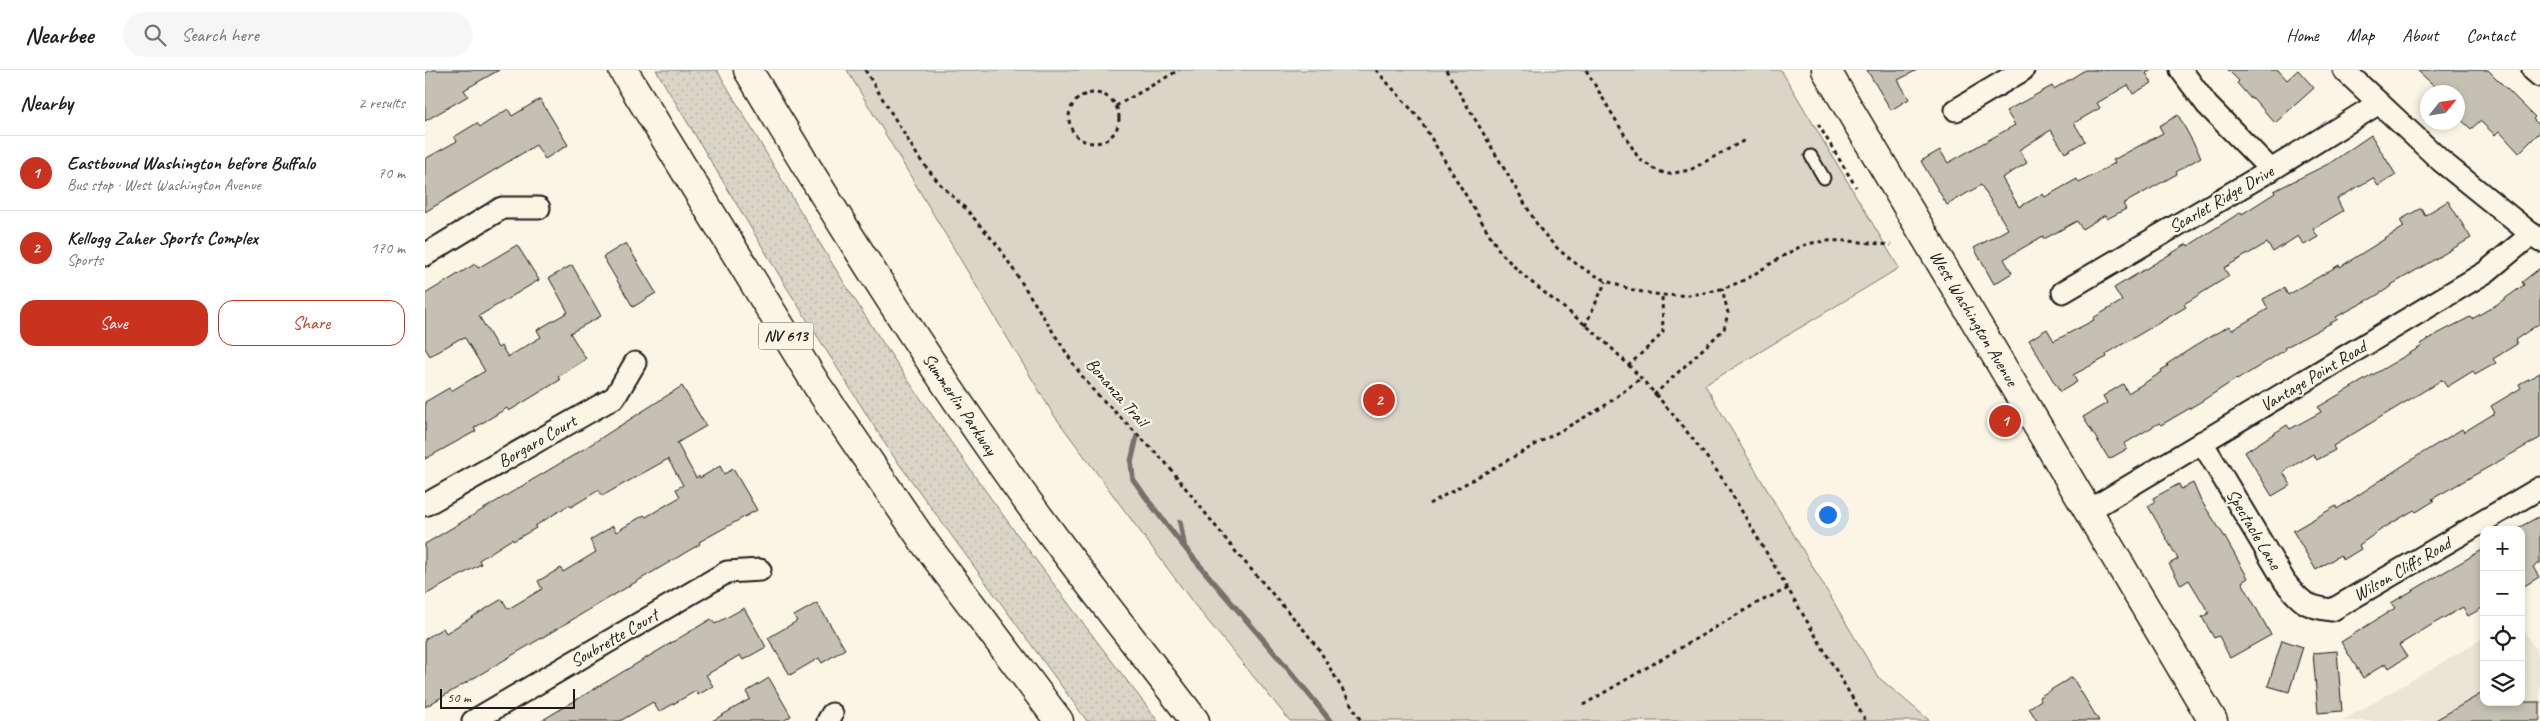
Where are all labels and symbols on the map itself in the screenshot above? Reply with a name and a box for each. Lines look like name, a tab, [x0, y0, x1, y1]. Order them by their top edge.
north arrow	[2420, 85, 2465, 130]
street label: Scarlet Ridge Drive	[2165, 160, 2278, 238]
street label: West Washington Avenue	[1925, 246, 2024, 391]
road number: NV 613	[759, 322, 813, 350]
street label: Vantage Point Road	[2256, 334, 2373, 416]
street label: Summerlin Parkway	[918, 349, 1003, 461]
street label: Bonanza Trail	[1081, 353, 1155, 433]
pin: 2	[1363, 381, 1395, 419]
pin: 1	[1989, 402, 2021, 440]
street label: Borgaro Court	[494, 409, 582, 472]
street label: Spectacle Lane	[2221, 485, 2287, 574]
your location	[1815, 502, 1841, 528]
street label: Wilson Cliffs Road	[2349, 531, 2457, 606]
street label: Soubrette Court	[566, 603, 664, 672]
scale bar	[440, 686, 575, 709]

